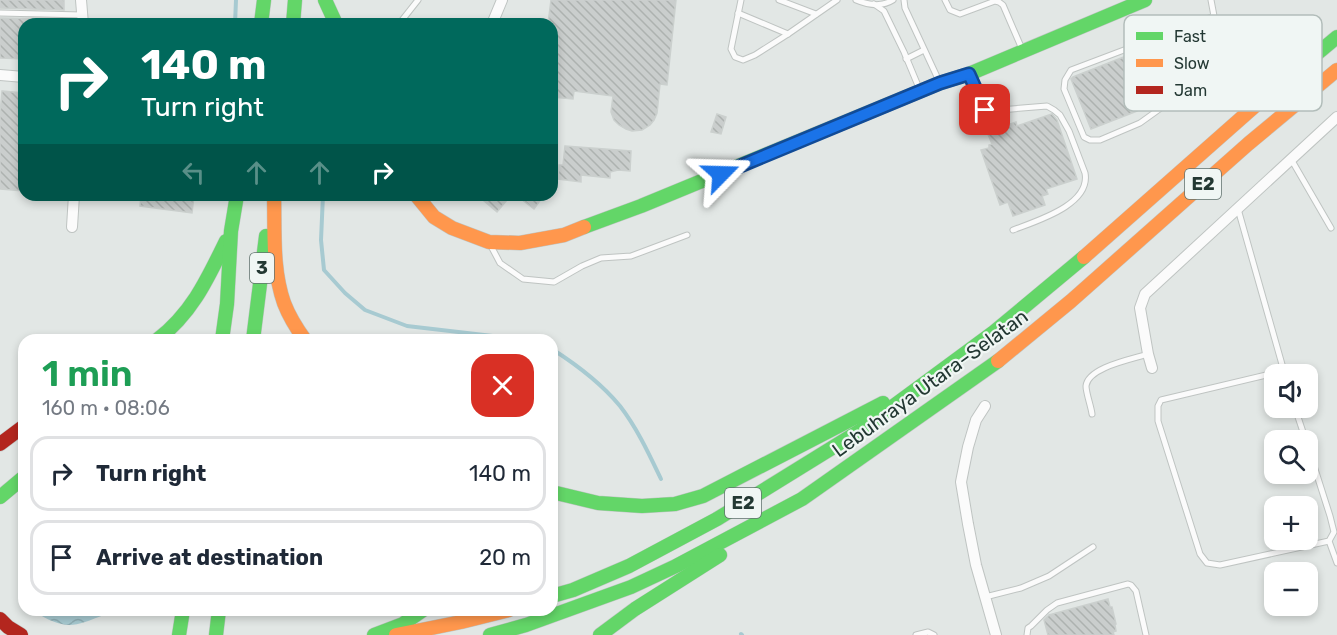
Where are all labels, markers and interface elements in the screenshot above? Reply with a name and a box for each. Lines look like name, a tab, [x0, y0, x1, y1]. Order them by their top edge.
legend	[1124, 15, 1322, 111]
text: Fast	[1174, 27, 1206, 46]
text: 140 m	[141, 40, 267, 90]
icon: right	[42, 42, 120, 120]
text: Slow	[1174, 54, 1210, 73]
text: Jam	[1174, 81, 1207, 100]
pin	[959, 84, 1010, 135]
text: Turn right	[141, 91, 264, 123]
icon: arrive	[968, 93, 1001, 126]
position arrow	[689, 142, 753, 206]
icon: left	[177, 156, 210, 189]
icon: ahead	[240, 156, 273, 189]
icon: ahead	[303, 156, 336, 189]
icon: right	[366, 156, 399, 189]
road number: E2	[1185, 169, 1221, 199]
road number: 3	[250, 253, 274, 283]
street label: Lebuhraya Utara–Selatan	[827, 304, 1033, 462]
text: 1 min	[42, 352, 133, 395]
button: close	[471, 354, 534, 417]
map controls	[1264, 364, 1318, 616]
button: sound	[1264, 364, 1318, 418]
text: 160 m · 08:06	[42, 396, 170, 420]
button: search	[1264, 430, 1318, 484]
icon: right	[45, 457, 78, 490]
text: Turn right	[96, 460, 206, 487]
text: 140 m	[469, 460, 531, 487]
road number: E2	[725, 488, 761, 518]
button: +	[1264, 496, 1318, 550]
icon: arrive	[45, 541, 78, 574]
text: Arrive at destination	[96, 544, 323, 571]
text: 20 m	[479, 544, 531, 571]
button: −	[1264, 562, 1318, 616]

